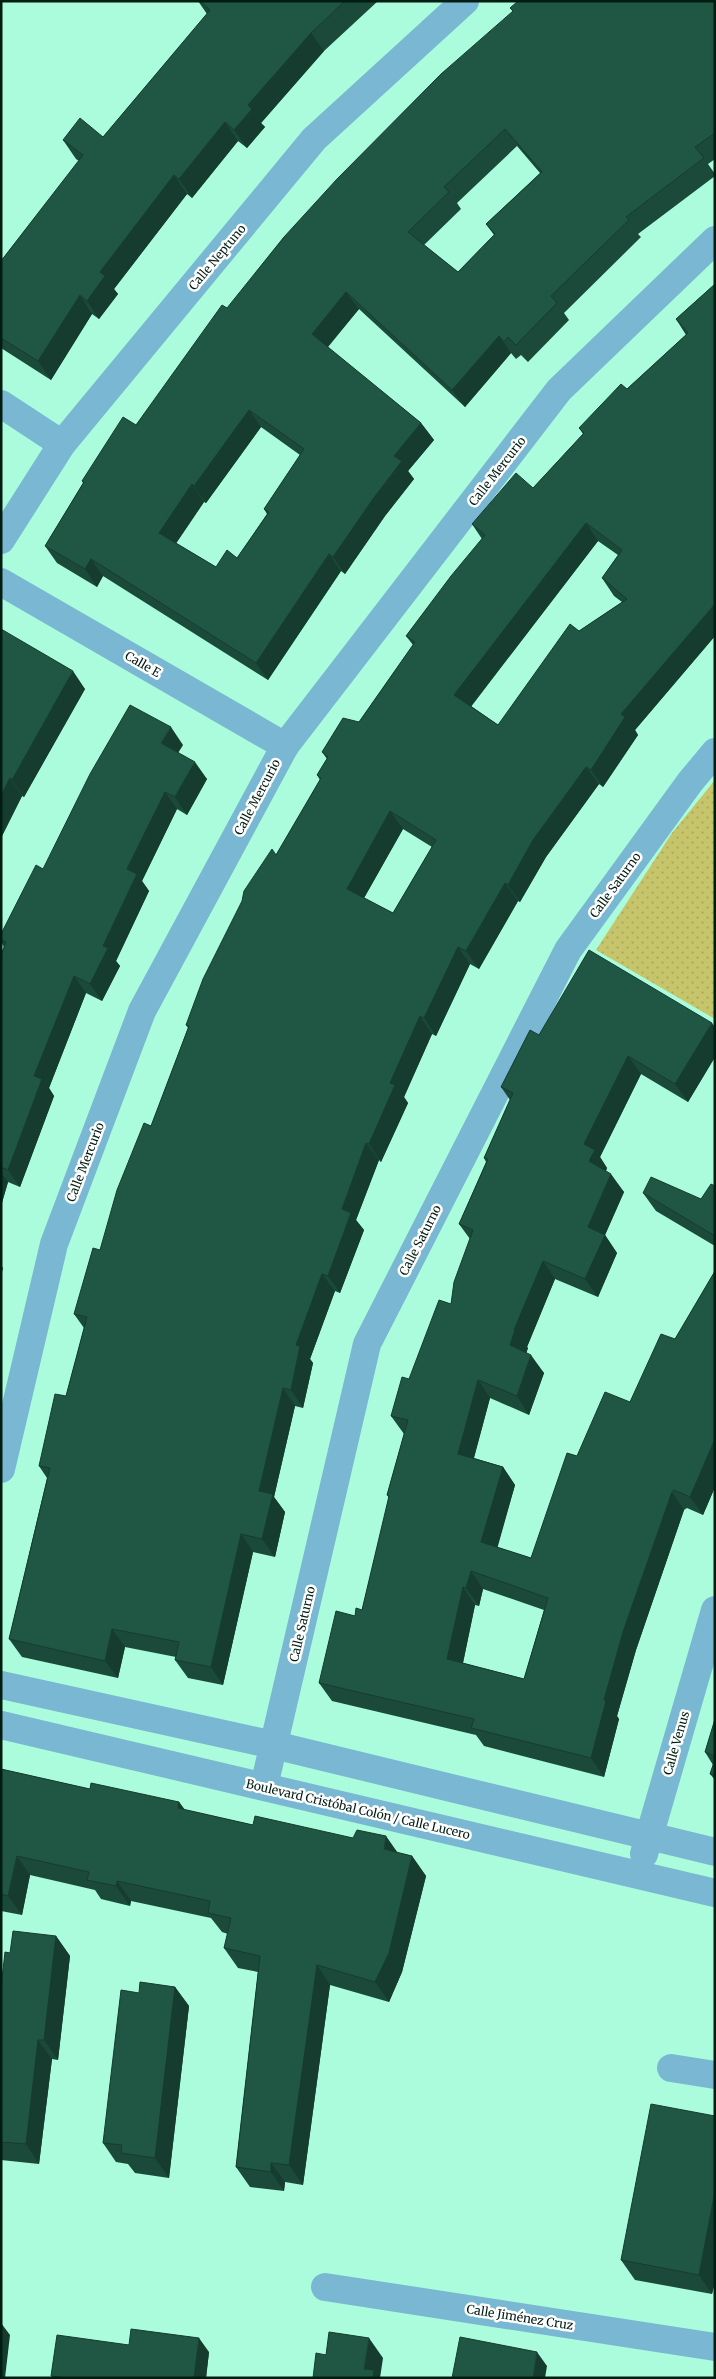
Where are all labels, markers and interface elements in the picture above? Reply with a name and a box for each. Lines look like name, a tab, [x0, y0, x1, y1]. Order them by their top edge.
street label: Calle Neptuno	[185, 221, 249, 293]
street label: Calle Mercurio	[465, 433, 529, 509]
street label: Calle E	[123, 648, 164, 680]
street label: Calle Mercurio	[231, 756, 283, 838]
street label: Calle Saturno	[586, 849, 644, 921]
street label: Calle Mercurio	[63, 1120, 107, 1204]
street label: Calle Saturno	[396, 1202, 444, 1278]
street label: Calle Saturno	[286, 1585, 318, 1663]
street label: Calle Venus	[660, 1709, 692, 1777]
street label: Boulevard Cristóbal Colón / Calle Lucero	[244, 1776, 472, 1842]
street label: Calle Jiménez Cruz	[466, 2301, 575, 2333]

